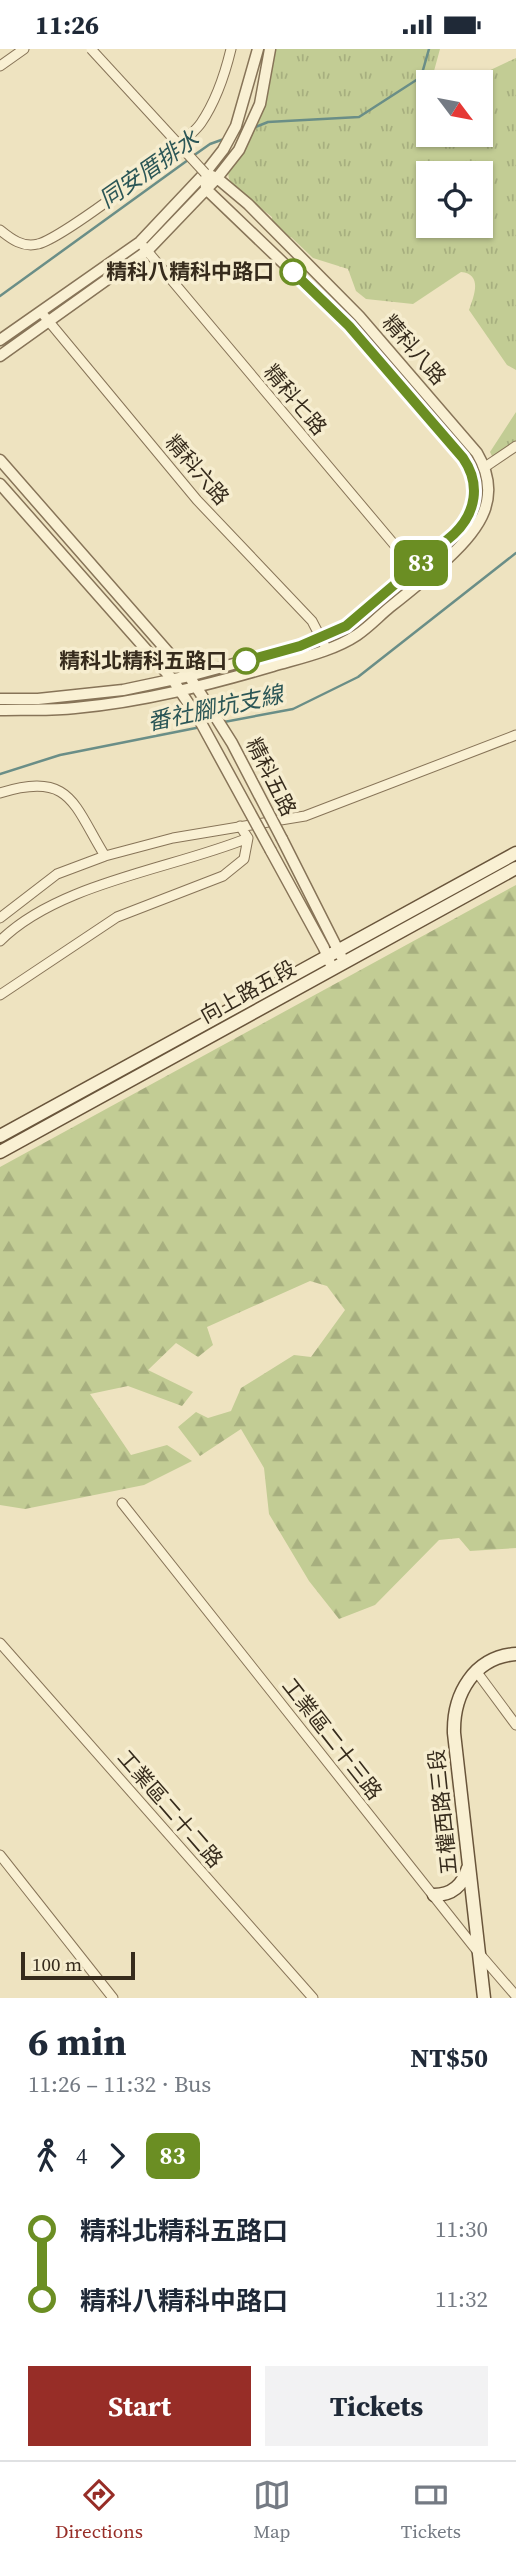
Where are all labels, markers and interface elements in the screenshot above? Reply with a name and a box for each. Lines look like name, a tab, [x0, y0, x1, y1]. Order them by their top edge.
text: 11:26	[35, 7, 99, 43]
north arrow	[416, 70, 494, 147]
map controls	[416, 70, 493, 238]
water label: 同安厝排水	[93, 122, 206, 215]
button: locate	[416, 161, 493, 238]
place label: 精科八精科中路口	[106, 257, 274, 286]
marker: 精科八精科中路口	[280, 259, 306, 285]
street label: 精科八路	[376, 308, 453, 391]
street label: 精科七路	[257, 358, 333, 441]
street label: 精科六路	[159, 428, 236, 511]
line badge: 83	[390, 540, 452, 586]
text: 83	[408, 546, 434, 579]
place label: 精科北精科五路口	[59, 646, 227, 675]
marker: 精科北精科五路口	[233, 648, 259, 674]
water label: 番社腳坑支線	[144, 677, 289, 738]
street label: 精科五路	[239, 733, 303, 821]
street label: 向上路五段	[195, 953, 301, 1030]
street label: 工業區二十三路	[276, 1672, 389, 1806]
street label: 工業區二十二路	[111, 1744, 230, 1874]
street label: 五權西路三段	[421, 1748, 464, 1876]
scale bar	[21, 1949, 135, 1981]
text: 100 m	[32, 1951, 82, 1977]
text: 6 min	[28, 2016, 127, 2068]
text: NT$50	[410, 2040, 488, 2076]
text: 11:26 – 11:32 · Bus	[28, 2068, 211, 2100]
icon: walk	[28, 2137, 66, 2175]
icon: forward	[98, 2137, 136, 2175]
text: 83	[160, 2139, 186, 2172]
text: 4	[76, 2140, 88, 2172]
text: 精科北精科五路口	[80, 2213, 288, 2249]
text: 11:30	[435, 2213, 488, 2245]
text: 精科八精科中路口	[80, 2283, 288, 2319]
text: 11:32	[435, 2283, 488, 2315]
button: Start	[28, 2366, 251, 2446]
button: Tickets	[265, 2366, 488, 2446]
tab: Directions	[55, 2476, 143, 2544]
tab: Map	[253, 2476, 291, 2544]
tab: Tickets	[401, 2476, 461, 2544]

